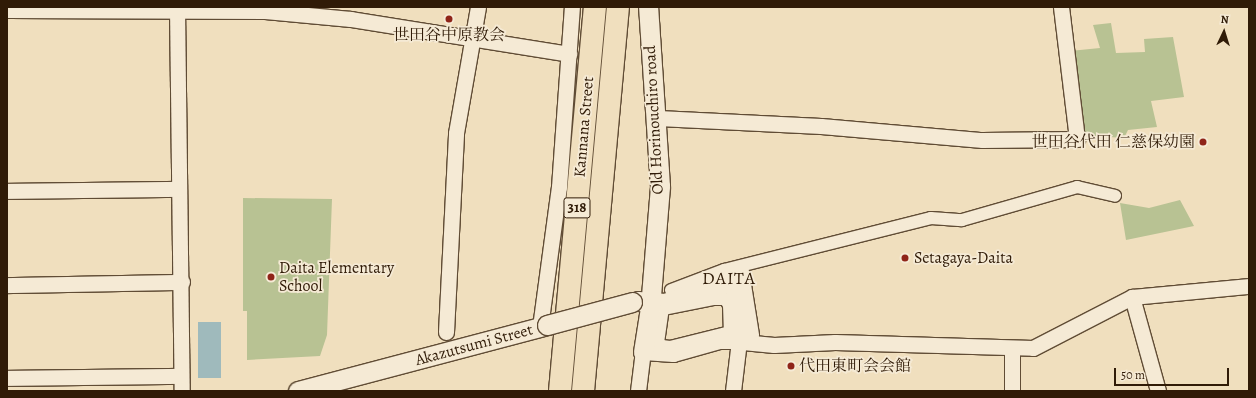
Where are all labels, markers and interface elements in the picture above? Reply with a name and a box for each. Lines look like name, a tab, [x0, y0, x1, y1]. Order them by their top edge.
north arrow	[1204, 12, 1244, 52]
text: N	[1220, 12, 1229, 27]
marker: 世田谷中原教会	[444, 14, 454, 24]
place label: 世田谷中原教会	[393, 25, 505, 45]
street label: Old Horinouchiro road	[641, 45, 667, 195]
street label: Kannana Street	[570, 76, 598, 178]
place label: 世田谷代田 仁慈保幼園	[1032, 132, 1195, 152]
marker: 世田谷代田 仁慈保幼園	[1198, 137, 1208, 147]
road number: 318	[563, 195, 591, 221]
place label: Setagaya-Daita	[914, 248, 1013, 268]
marker: Setagaya-Daita	[899, 252, 911, 264]
place label: Daita Elementary School	[279, 258, 394, 296]
district label: DAITA	[702, 267, 756, 289]
marker: Daita Elementary School	[266, 272, 276, 282]
street label: Akazutsumi Street	[413, 320, 535, 370]
place label: 代田東町会会館	[799, 356, 911, 376]
scale bar	[1116, 360, 1231, 386]
marker: 代田東町会会館	[786, 361, 796, 371]
text: 50 m	[1121, 367, 1145, 383]

